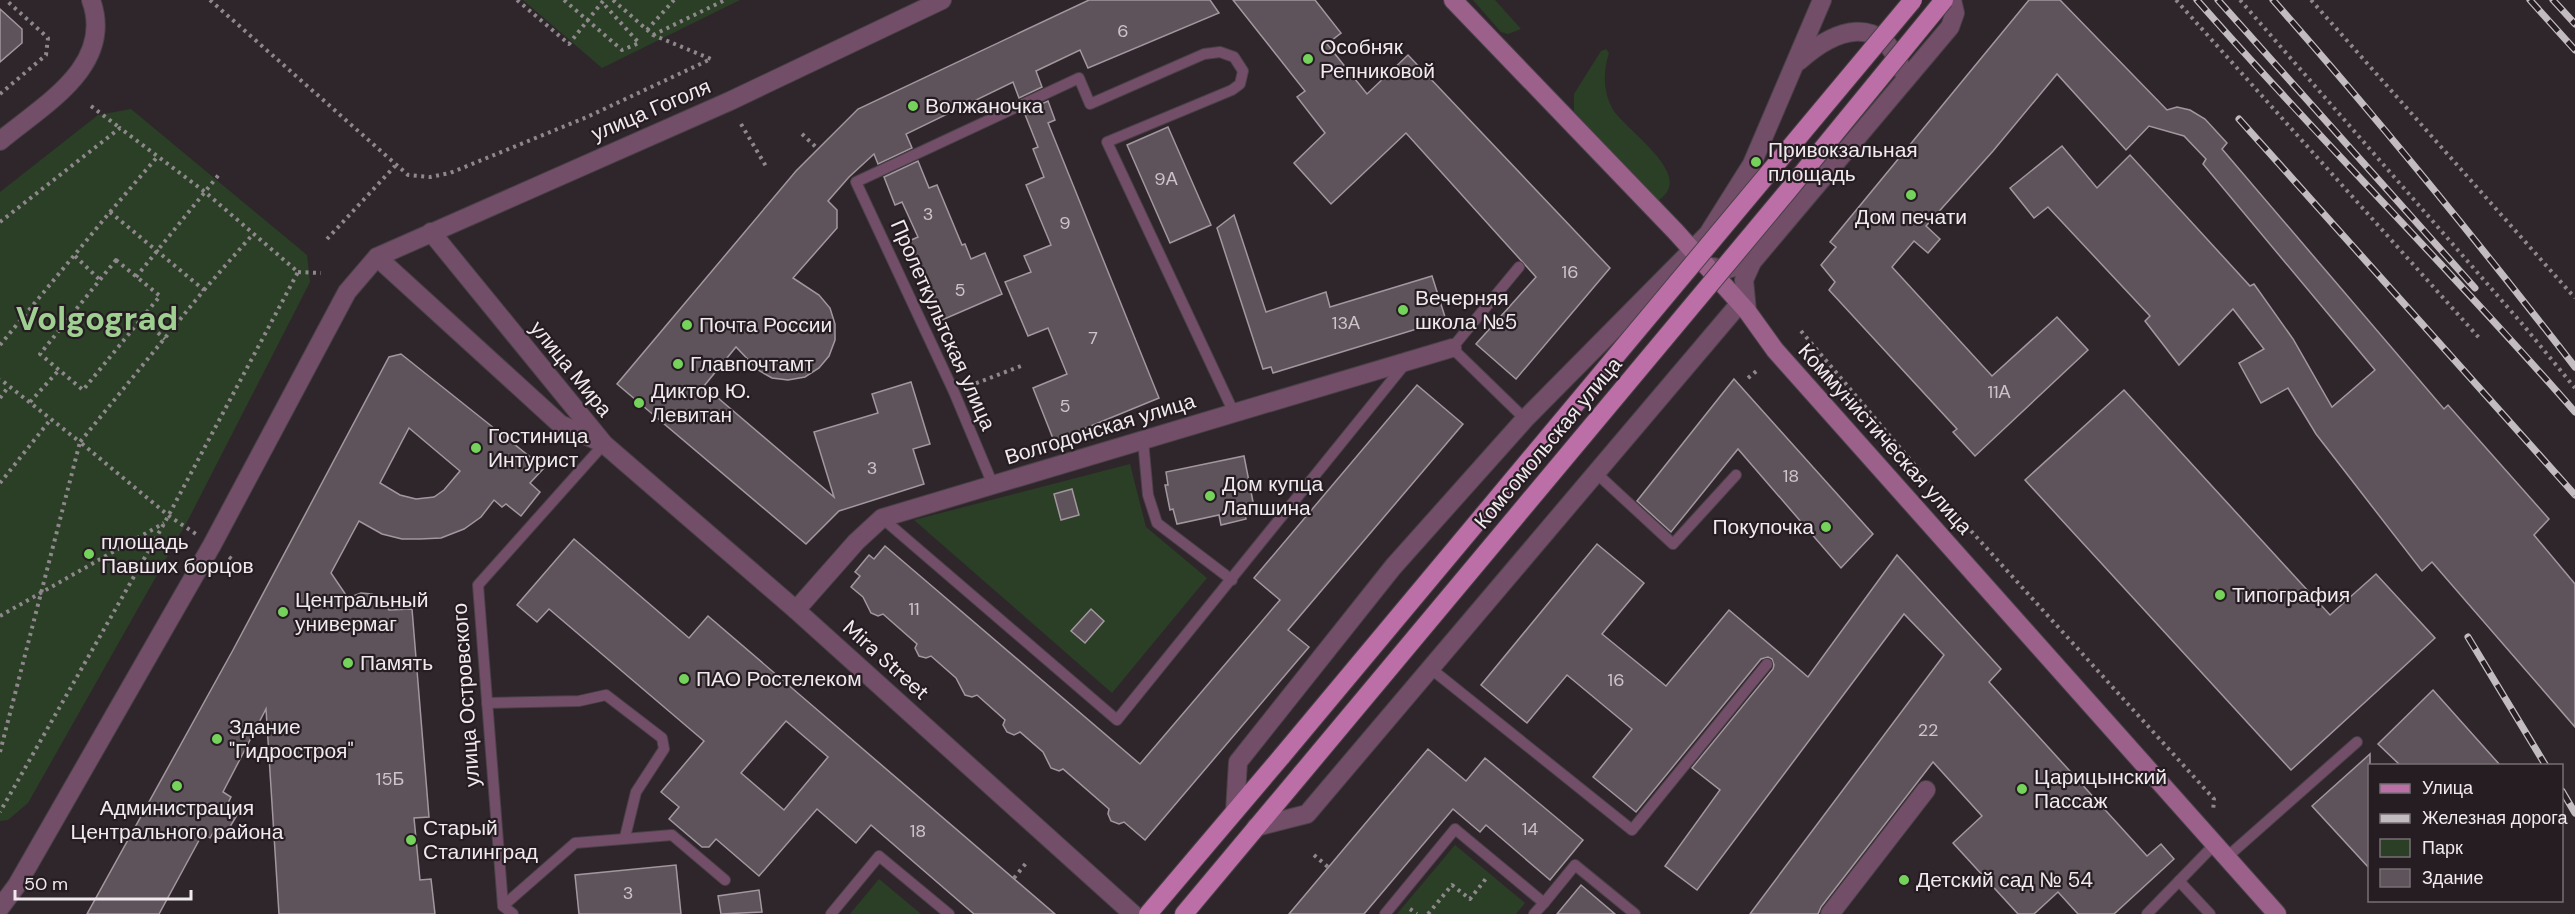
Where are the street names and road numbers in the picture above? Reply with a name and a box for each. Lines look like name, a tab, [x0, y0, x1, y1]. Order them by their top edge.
street label: улица Гоголя	[587, 72, 715, 148]
street label: Пролеткультская улица	[884, 215, 1002, 435]
street label: улица Мира	[524, 315, 619, 423]
street label: Коммунистическая улица	[1792, 338, 1979, 541]
street label: Комсомольская улица	[1468, 351, 1628, 535]
street label: Волгодонская улица	[1001, 387, 1199, 471]
street label: улица Островского	[446, 602, 486, 788]
street label: Mira Street	[837, 614, 935, 706]

